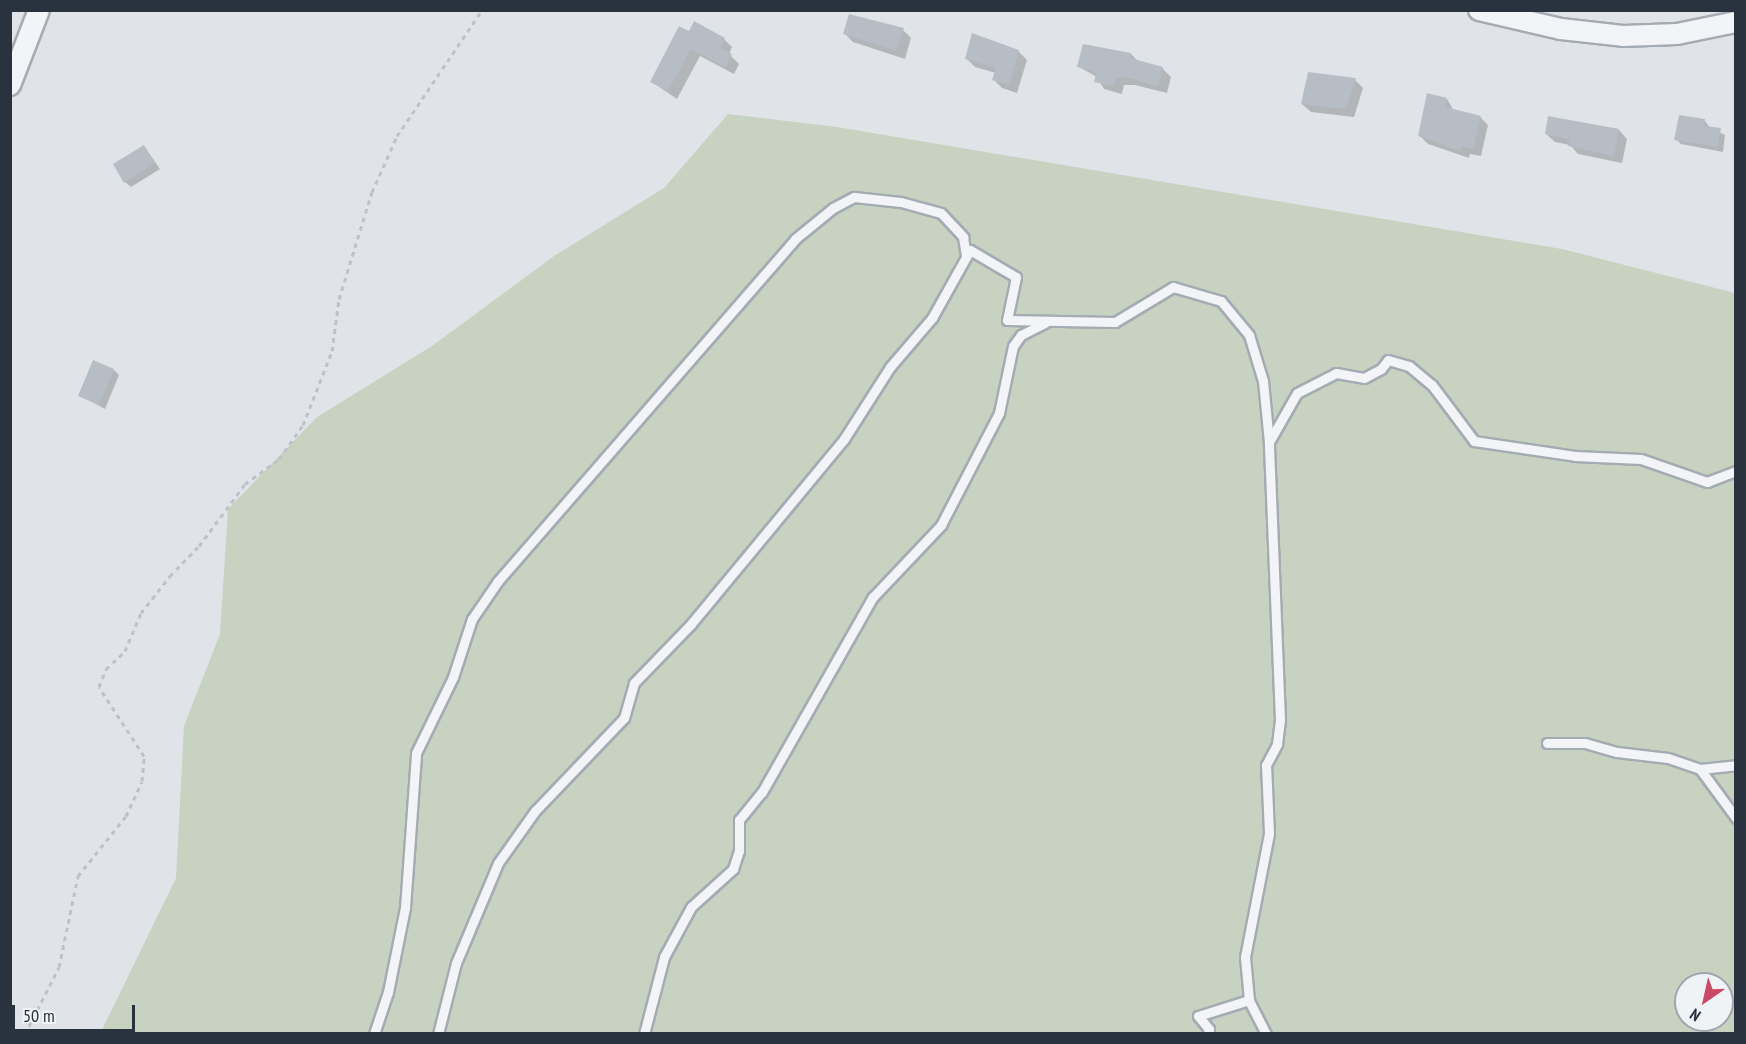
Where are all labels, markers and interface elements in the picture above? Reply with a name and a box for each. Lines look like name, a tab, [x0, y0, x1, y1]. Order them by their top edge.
north arrow	[1674, 972, 1734, 1032]
scale bar	[15, 993, 138, 1031]
text: 50 m	[23, 1004, 55, 1027]
text: N	[1686, 1005, 1704, 1026]

